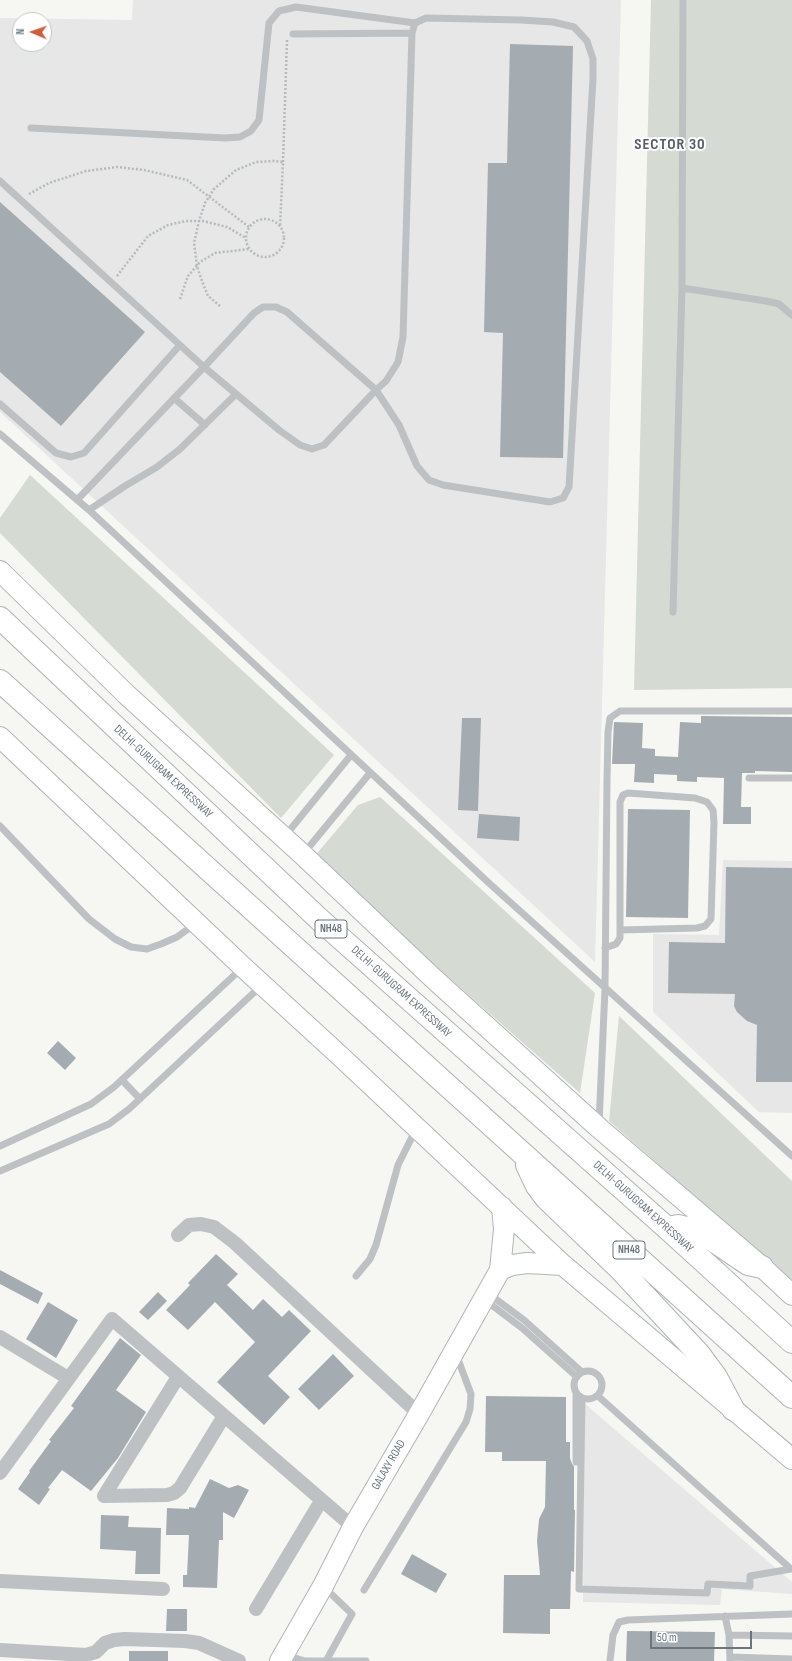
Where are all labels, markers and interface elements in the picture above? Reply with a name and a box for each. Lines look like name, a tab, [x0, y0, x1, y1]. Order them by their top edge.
north arrow	[12, 12, 52, 52]
text: N	[14, 28, 27, 35]
district label: SECTOR 30	[634, 135, 706, 155]
street label: DELHI-GURUGRAM EXPRESSWAY	[111, 722, 215, 822]
road number: NH48	[315, 920, 347, 938]
street label: DELHI-GURUGRAM EXPRESSWAY	[348, 943, 454, 1041]
street label: DELHI-GURUGRAM EXPRESSWAY	[590, 1158, 696, 1256]
road number: NH48	[613, 1241, 645, 1259]
street label: GALAXY ROAD	[369, 1437, 409, 1493]
scale bar	[652, 1623, 754, 1649]
text: 50 m	[657, 1630, 677, 1645]

